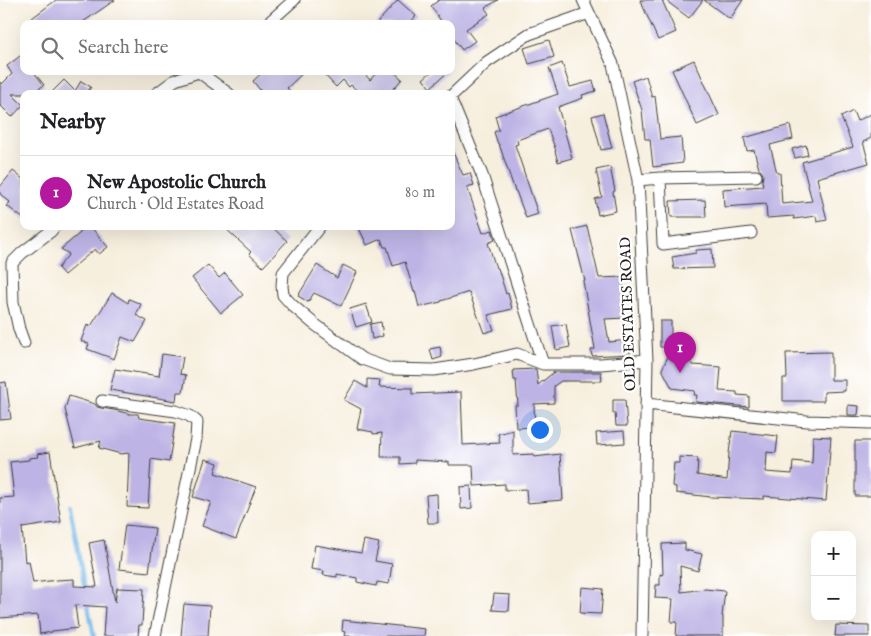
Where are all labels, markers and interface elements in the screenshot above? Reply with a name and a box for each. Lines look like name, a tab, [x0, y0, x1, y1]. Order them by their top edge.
search box	[20, 20, 455, 75]
icon: search	[38, 34, 66, 62]
text: Search here	[78, 36, 169, 60]
text: Nearby	[40, 109, 105, 136]
text: New Apostolic Church	[87, 171, 266, 195]
text: 1	[53, 183, 59, 203]
text: 80 m	[405, 183, 435, 203]
text: Church · Old Estates Road	[87, 195, 264, 215]
street label: OLD ESTATES ROAD	[616, 237, 640, 391]
pin: 1	[664, 332, 696, 373]
your location	[527, 417, 553, 443]
map controls	[811, 531, 856, 621]
button: +	[811, 531, 856, 576]
button: −	[811, 576, 856, 621]

